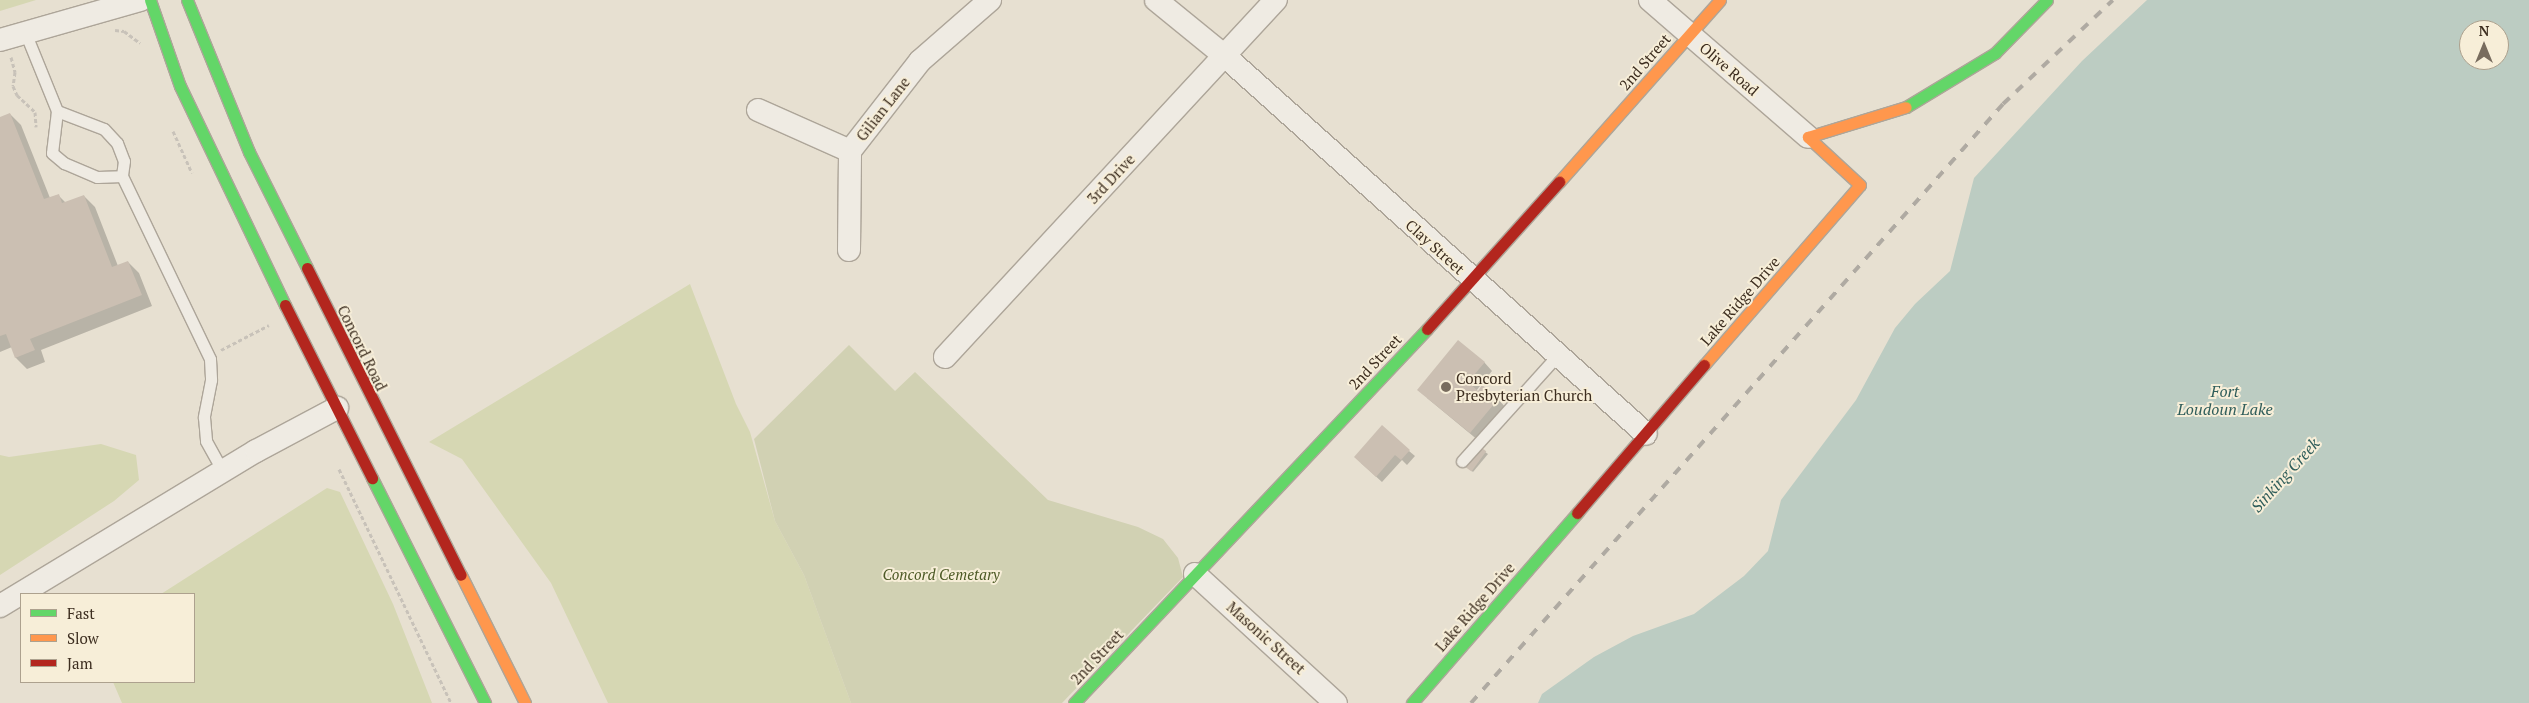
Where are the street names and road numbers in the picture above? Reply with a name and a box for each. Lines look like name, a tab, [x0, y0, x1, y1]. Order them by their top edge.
street label: 2nd Street	[1616, 30, 1674, 94]
street label: Olive Road	[1696, 39, 1762, 99]
street label: Gilian Lane	[852, 73, 914, 145]
street label: 3rd Drive	[1083, 150, 1139, 208]
street label: Clay Street	[1402, 216, 1468, 278]
street label: Lake Ridge Drive	[1697, 253, 1783, 349]
street label: Concord Road	[334, 302, 390, 394]
street label: 2nd Street	[1345, 331, 1405, 393]
street label: Lake Ridge Drive	[1432, 559, 1518, 655]
street label: Masonic Street	[1223, 598, 1309, 678]
street label: 2nd Street	[1067, 626, 1127, 688]

